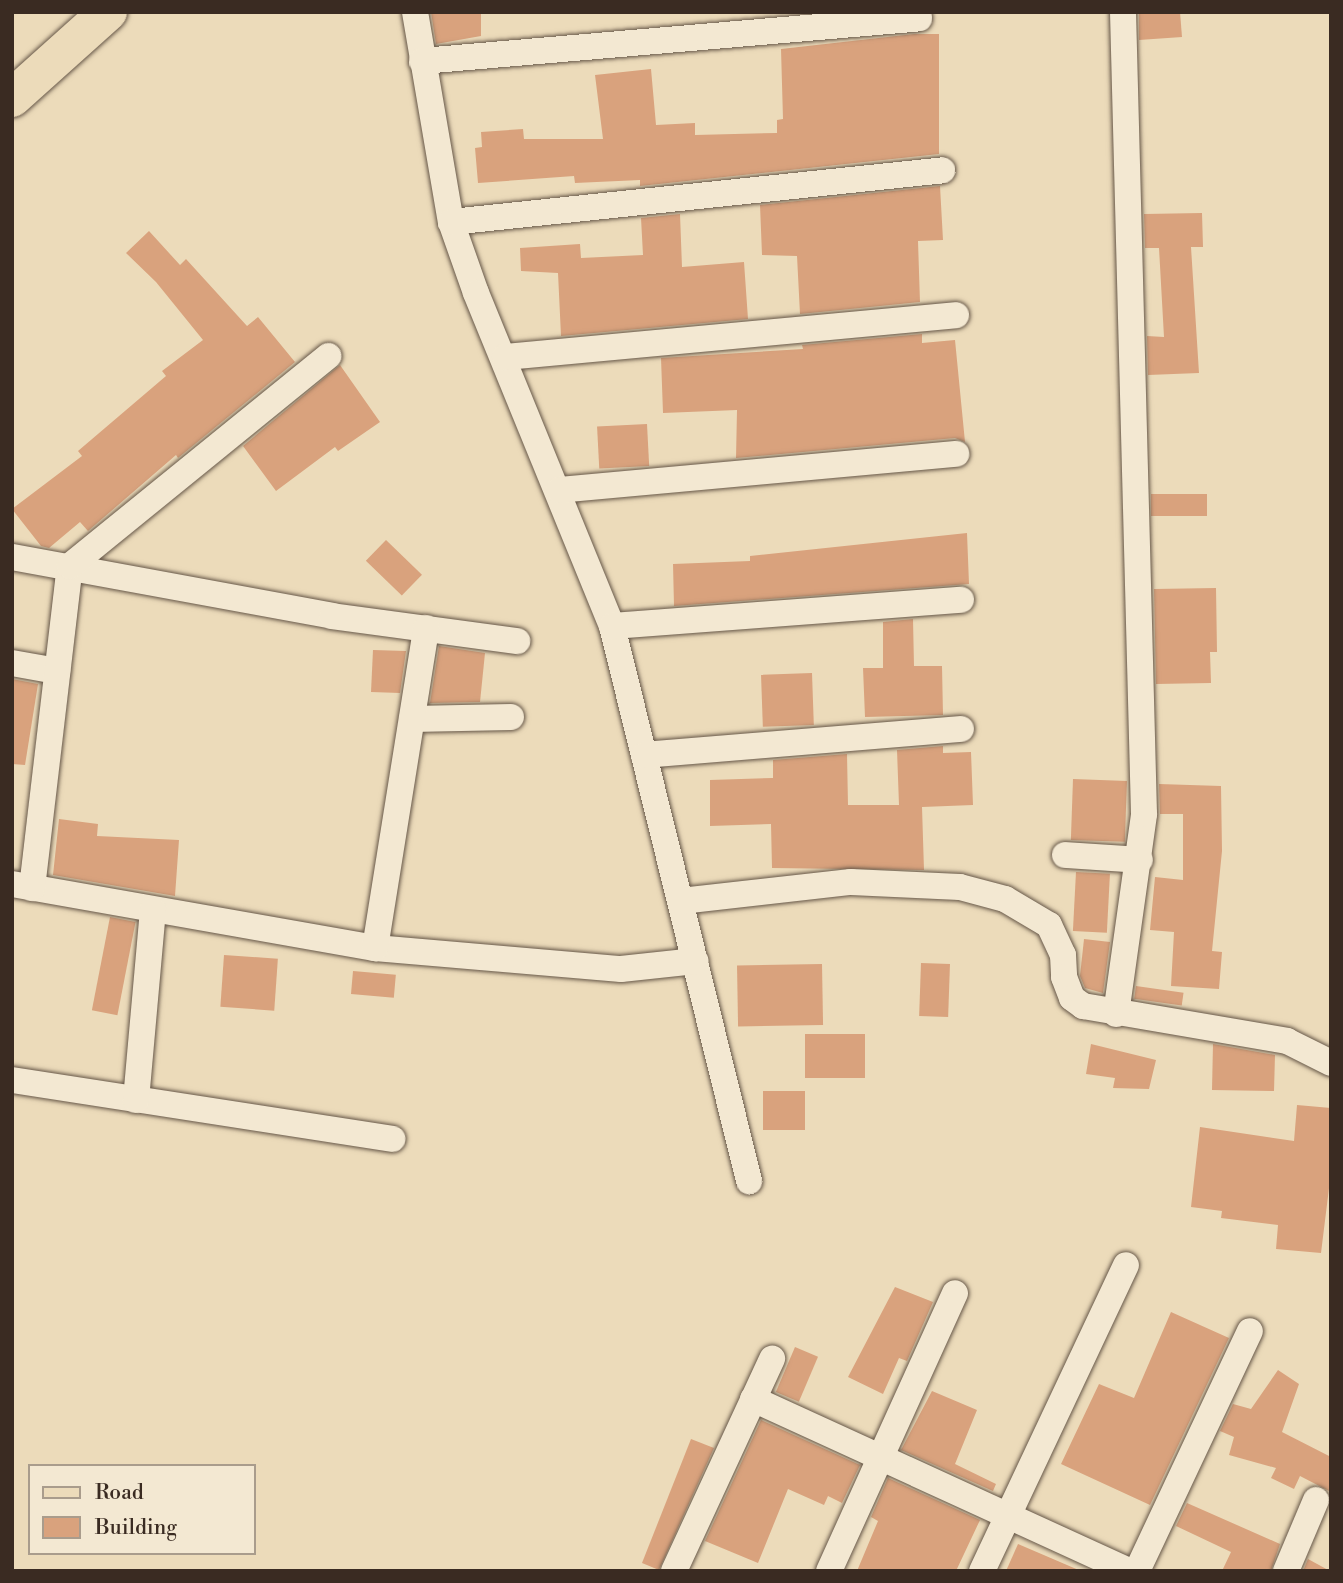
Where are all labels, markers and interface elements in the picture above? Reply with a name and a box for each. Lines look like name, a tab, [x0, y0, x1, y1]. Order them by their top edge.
legend	[28, 1464, 256, 1555]
text: Road	[95, 1480, 144, 1506]
text: Building	[95, 1515, 177, 1541]

